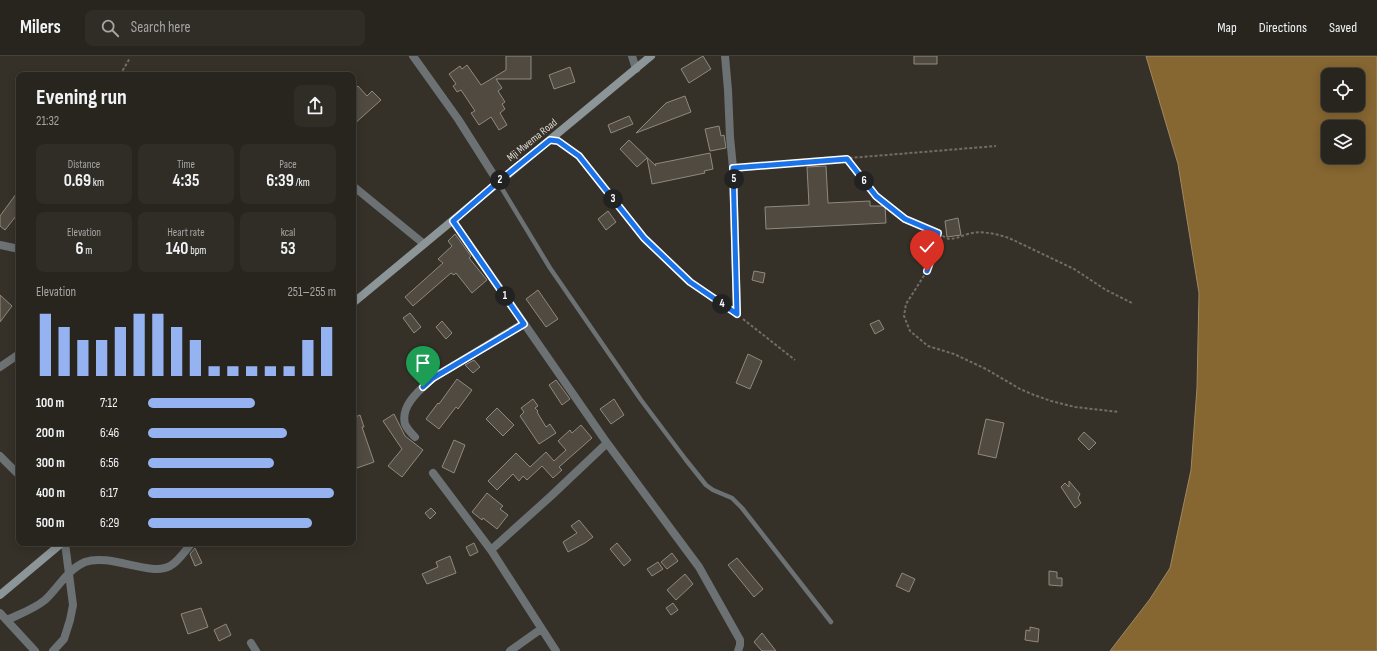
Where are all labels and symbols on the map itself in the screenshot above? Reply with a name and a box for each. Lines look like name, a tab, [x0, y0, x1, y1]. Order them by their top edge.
street label: Mji Mwema Road	[504, 116, 560, 164]
pin: 5	[724, 169, 744, 189]
pin: 2	[490, 170, 510, 190]
pin: 6	[854, 171, 874, 191]
pin: 3	[603, 189, 623, 209]
pin	[910, 230, 944, 271]
pin: 1	[495, 286, 515, 306]
pin: 4	[712, 294, 732, 314]
pin	[406, 346, 440, 387]

